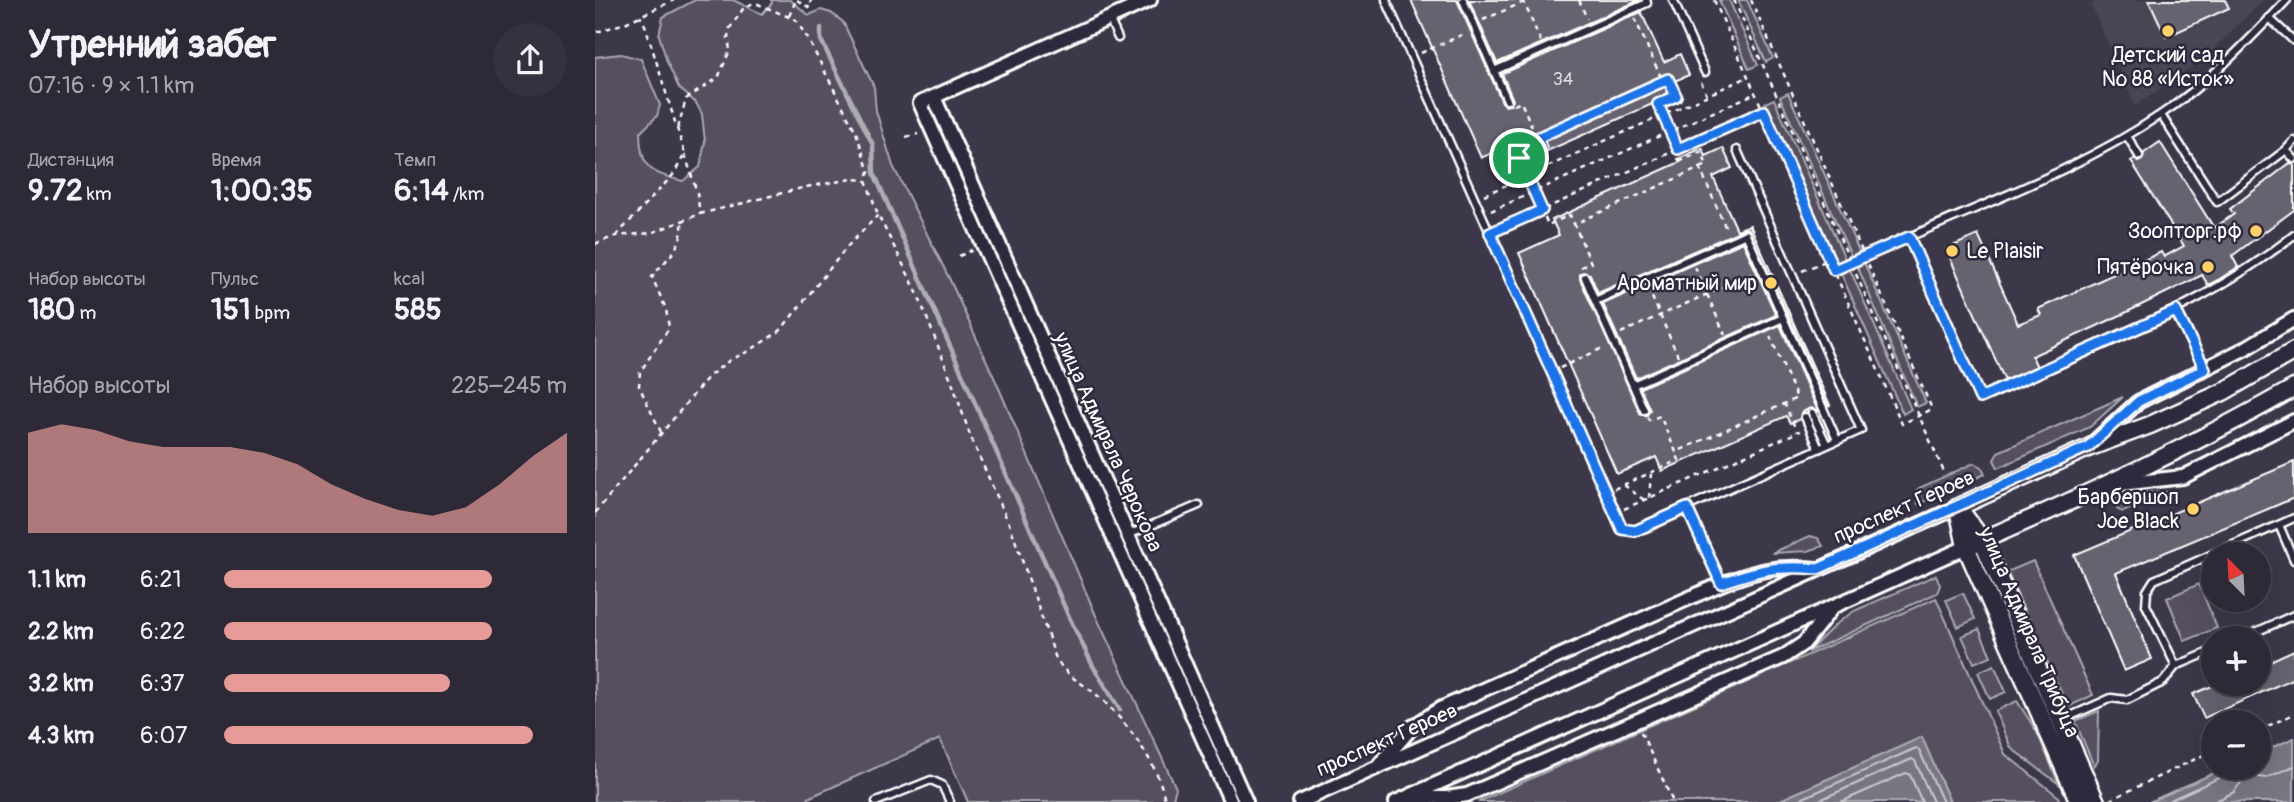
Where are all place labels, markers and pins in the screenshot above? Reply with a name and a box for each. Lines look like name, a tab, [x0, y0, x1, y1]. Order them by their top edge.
marker: Детский сад № 88 «Исток»	[2160, 23, 2176, 39]
place label: Детский сад № 88 «Исток»	[2102, 42, 2235, 93]
pin	[1489, 128, 1549, 188]
place label: Зоопторг.рф	[2128, 218, 2242, 245]
marker: Зоопторг.рф	[2248, 223, 2264, 239]
place label: Le Plaisir	[1966, 238, 2044, 265]
marker: Le Plaisir	[1944, 243, 1960, 259]
place label: Пятёрочка	[2097, 254, 2194, 281]
marker: Пятёрочка	[2200, 259, 2216, 275]
place label: Ароматный мир	[1616, 270, 1757, 297]
marker: Ароматный мир	[1763, 275, 1779, 291]
place label: Барбершоп Joe Black	[2078, 484, 2179, 535]
marker: Барбершоп Joe Black	[2185, 501, 2201, 517]

